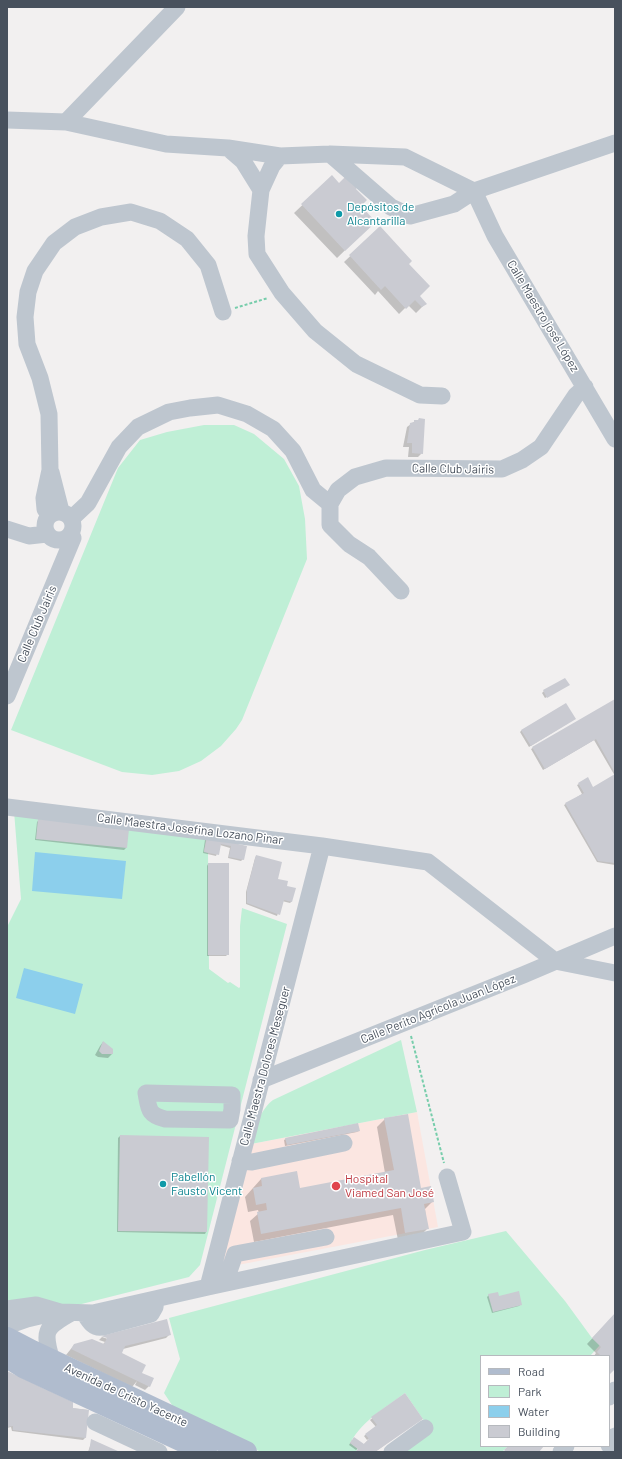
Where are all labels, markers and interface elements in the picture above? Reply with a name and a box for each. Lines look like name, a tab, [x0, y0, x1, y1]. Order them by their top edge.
place label: Depósitos de Alcantarilla	[347, 200, 414, 228]
marker: Depósitos de Alcantarilla	[334, 209, 344, 219]
street label: Calle Maestro josé López	[504, 258, 582, 374]
street label: Calle Club Jairis	[412, 461, 494, 477]
street label: Calle Club Jairis	[14, 583, 60, 665]
street label: Calle Maestra Josefina Lozano Pinar	[96, 810, 284, 848]
street label: Calle Perito Agrícola Juan López	[358, 971, 518, 1047]
street label: Calle Maestra Dolores Meseguer	[237, 985, 293, 1147]
place label: Pabellón Fausto Vicent	[171, 1170, 242, 1198]
place label: Hospital Viamed San José	[345, 1172, 434, 1200]
marker: Pabellón Fausto Vicent	[158, 1179, 168, 1189]
marker: Hospital Viamed San José	[330, 1180, 342, 1192]
legend	[480, 1355, 610, 1447]
street label: Avenida de Cristo Yacente	[62, 1360, 190, 1430]
text: Road	[518, 1364, 545, 1378]
text: Park	[518, 1384, 542, 1398]
text: Water	[518, 1404, 549, 1418]
text: Building	[518, 1424, 560, 1438]

